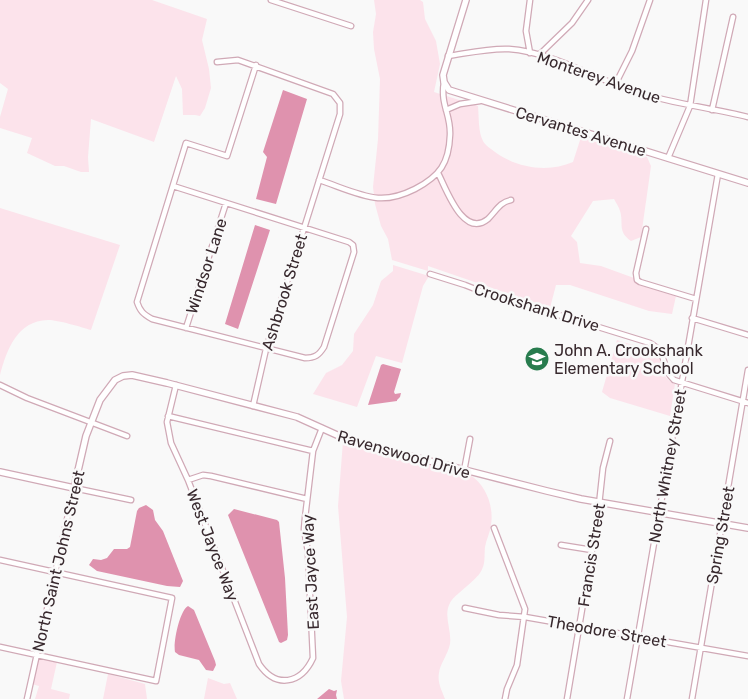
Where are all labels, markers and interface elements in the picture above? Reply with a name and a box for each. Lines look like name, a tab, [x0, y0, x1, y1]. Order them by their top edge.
street label: Monterey Avenue	[535, 47, 663, 107]
street label: Cervantes Avenue	[513, 103, 648, 160]
street label: Windsor Lane	[182, 216, 231, 316]
street label: Ashbrook Street	[258, 232, 311, 353]
street label: Crookshank Drive	[472, 279, 602, 336]
place label: John A. Crookshank Elementary School	[554, 341, 703, 378]
school or university icon: John A. Crookshank Elementary School	[524, 346, 550, 372]
street label: North Whitney Street	[645, 388, 690, 544]
street label: Ravenswood Drive	[335, 426, 472, 483]
street label: North Saint Johns Street	[28, 468, 89, 654]
street label: Spring Street	[703, 485, 738, 585]
street label: West Jayce Way	[182, 486, 243, 604]
street label: Francis Street	[574, 502, 609, 608]
street label: East Jayce Way	[298, 514, 323, 630]
street label: Theodore Street	[546, 612, 668, 651]

